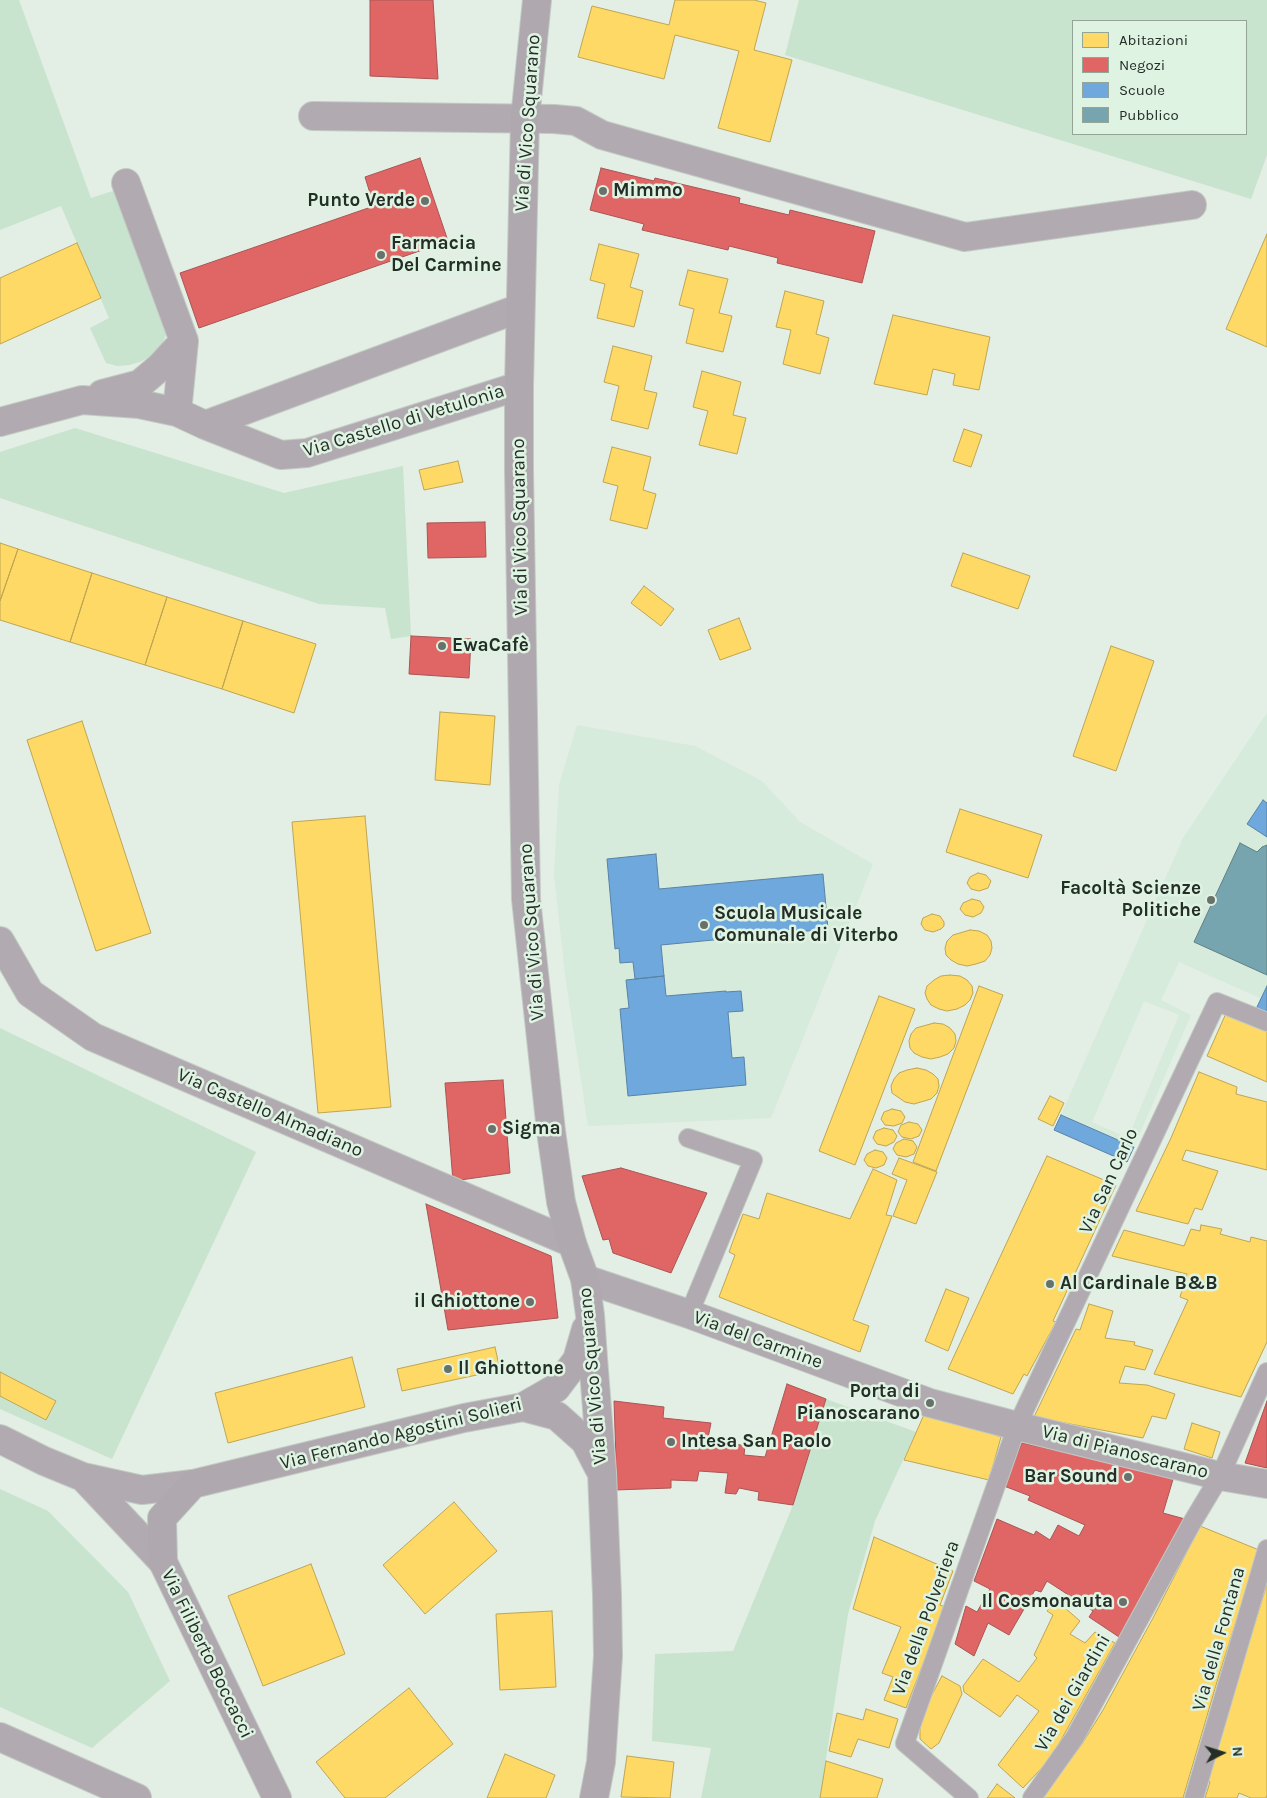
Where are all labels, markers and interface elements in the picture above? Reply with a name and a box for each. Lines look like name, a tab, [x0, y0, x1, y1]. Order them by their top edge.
legend	[1072, 20, 1247, 135]
text: Abitazioni	[1119, 31, 1188, 49]
street label: Via di Vico Squarano	[510, 34, 546, 212]
text: Negozi	[1119, 56, 1165, 74]
text: Scuole	[1119, 81, 1165, 99]
text: Pubblico	[1119, 106, 1179, 124]
place label: Mimmo	[613, 180, 683, 202]
marker: Mimmo	[597, 185, 609, 197]
place label: Punto Verde	[307, 190, 415, 212]
marker: Punto Verde	[419, 195, 431, 207]
place label: Farmacia Del Carmine	[391, 233, 501, 277]
marker: Farmacia Del Carmine	[375, 249, 387, 261]
street label: Via Castello di Vetulonia	[301, 380, 507, 462]
street label: Via di Vico Squarano	[507, 438, 533, 616]
place label: EwaCafè	[452, 635, 529, 657]
marker: EwaCafè	[436, 640, 448, 652]
street label: Via di Vico Squarano	[514, 843, 550, 1021]
place label: Facoltà Scienze Politiche	[1060, 878, 1201, 922]
marker: Facoltà Scienze Politiche	[1205, 894, 1217, 906]
place label: Scuola Musicale Comunale di Viterbo	[714, 903, 898, 947]
marker: Scuola Musicale Comunale di Viterbo	[698, 919, 710, 931]
street label: Via Castello Almadiano	[174, 1064, 366, 1162]
place label: Sigma	[502, 1118, 561, 1140]
marker: Sigma	[486, 1123, 498, 1135]
street label: Via San Carlo	[1075, 1125, 1143, 1237]
place label: Al Cardinale B&B	[1060, 1273, 1218, 1295]
marker: Al Cardinale B&B	[1044, 1278, 1056, 1290]
street label: Via di Vico Squarano	[574, 1287, 612, 1465]
place label: il Ghiottone	[414, 1291, 520, 1313]
marker: il Ghiottone	[524, 1296, 536, 1308]
street label: Via del Carmine	[690, 1306, 826, 1374]
place label: Il Ghiottone	[458, 1358, 564, 1380]
marker: Il Ghiottone	[442, 1363, 454, 1375]
place label: Porta di Pianoscarano	[797, 1381, 920, 1425]
street label: Via Fernando Agostini Solieri	[278, 1393, 524, 1475]
marker: Porta di Pianoscarano	[924, 1397, 936, 1409]
street label: Via di Pianoscarano	[1039, 1420, 1211, 1484]
place label: Intesa San Paolo	[681, 1431, 831, 1453]
marker: Intesa San Paolo	[665, 1436, 677, 1448]
place label: Bar Sound	[1024, 1466, 1118, 1488]
marker: Bar Sound	[1122, 1471, 1134, 1483]
street label: Via della Polveriera	[887, 1537, 965, 1699]
street label: Via della Fontana	[1188, 1564, 1250, 1714]
street label: Via Filiberto Boccacci	[156, 1566, 258, 1742]
place label: Il Cosmonauta	[982, 1591, 1113, 1613]
marker: Il Cosmonauta	[1117, 1596, 1129, 1608]
street label: Via dei Giardini	[1030, 1630, 1116, 1756]
north arrow	[1197, 1728, 1247, 1778]
text: N	[1229, 1746, 1246, 1757]

